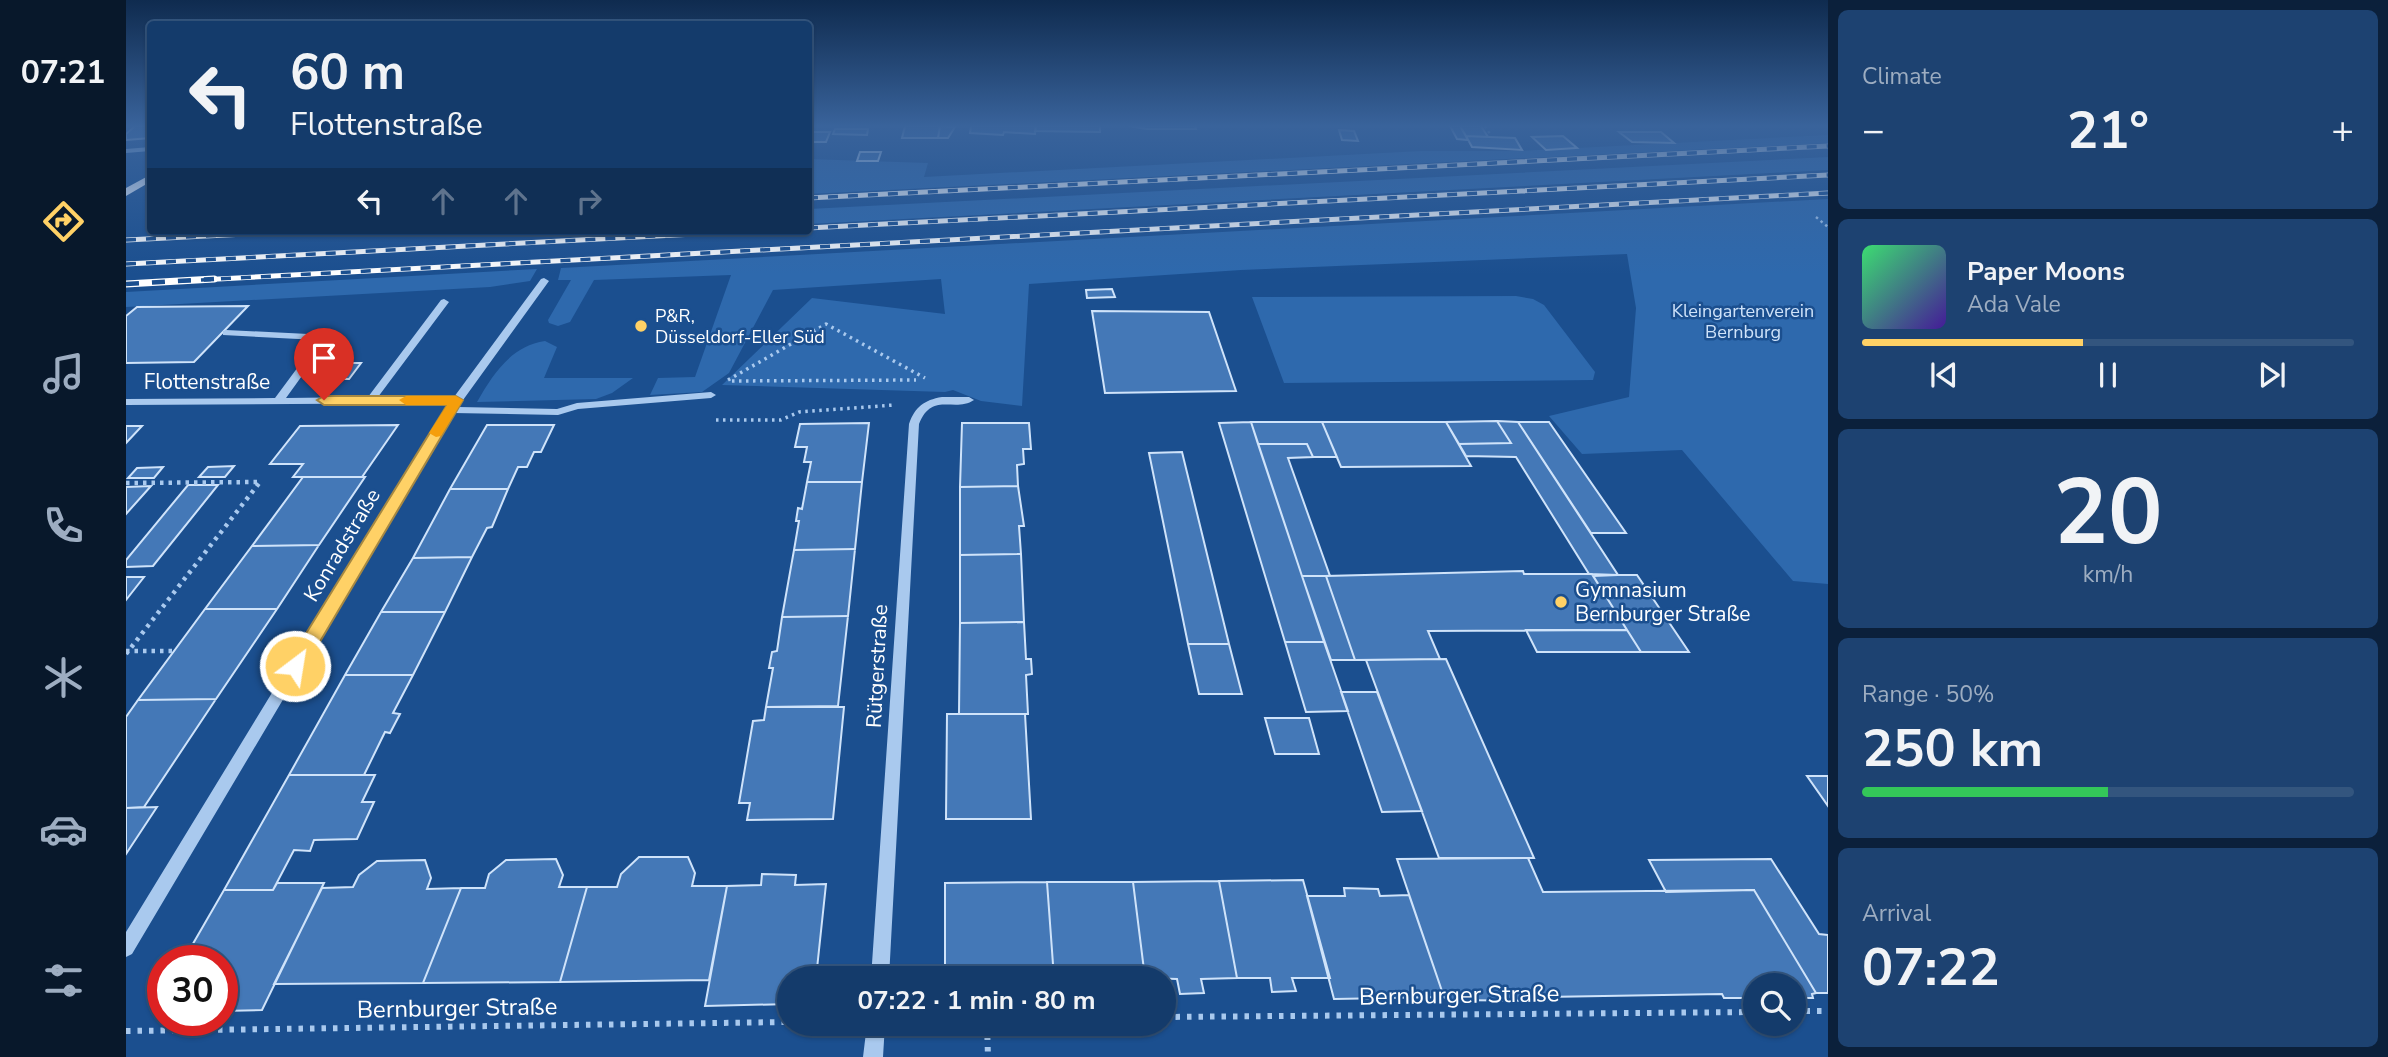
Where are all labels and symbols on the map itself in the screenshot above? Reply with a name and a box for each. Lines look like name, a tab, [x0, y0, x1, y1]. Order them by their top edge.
park label: Kleingartenverein Bernburg	[1672, 299, 1814, 344]
place label: P&R, Düsseldorf-Eller Süd	[655, 304, 825, 349]
marker: P&R, Düsseldorf-Eller Süd	[633, 318, 649, 334]
pin	[294, 328, 354, 400]
street label: Flottenstraße	[144, 368, 270, 396]
street label: Konradstraße	[297, 483, 387, 607]
place label: Gymnasium Bernburger Straße	[1575, 576, 1750, 628]
marker: Gymnasium Bernburger Straße	[1553, 594, 1569, 610]
street label: Rütgerstraße	[860, 603, 894, 729]
position arrow	[258, 629, 332, 703]
speed limit sign: 30	[147, 945, 238, 1036]
street label: Bernburger Straße	[1358, 977, 1560, 1013]
street label: Bernburger Straße	[356, 990, 558, 1026]

